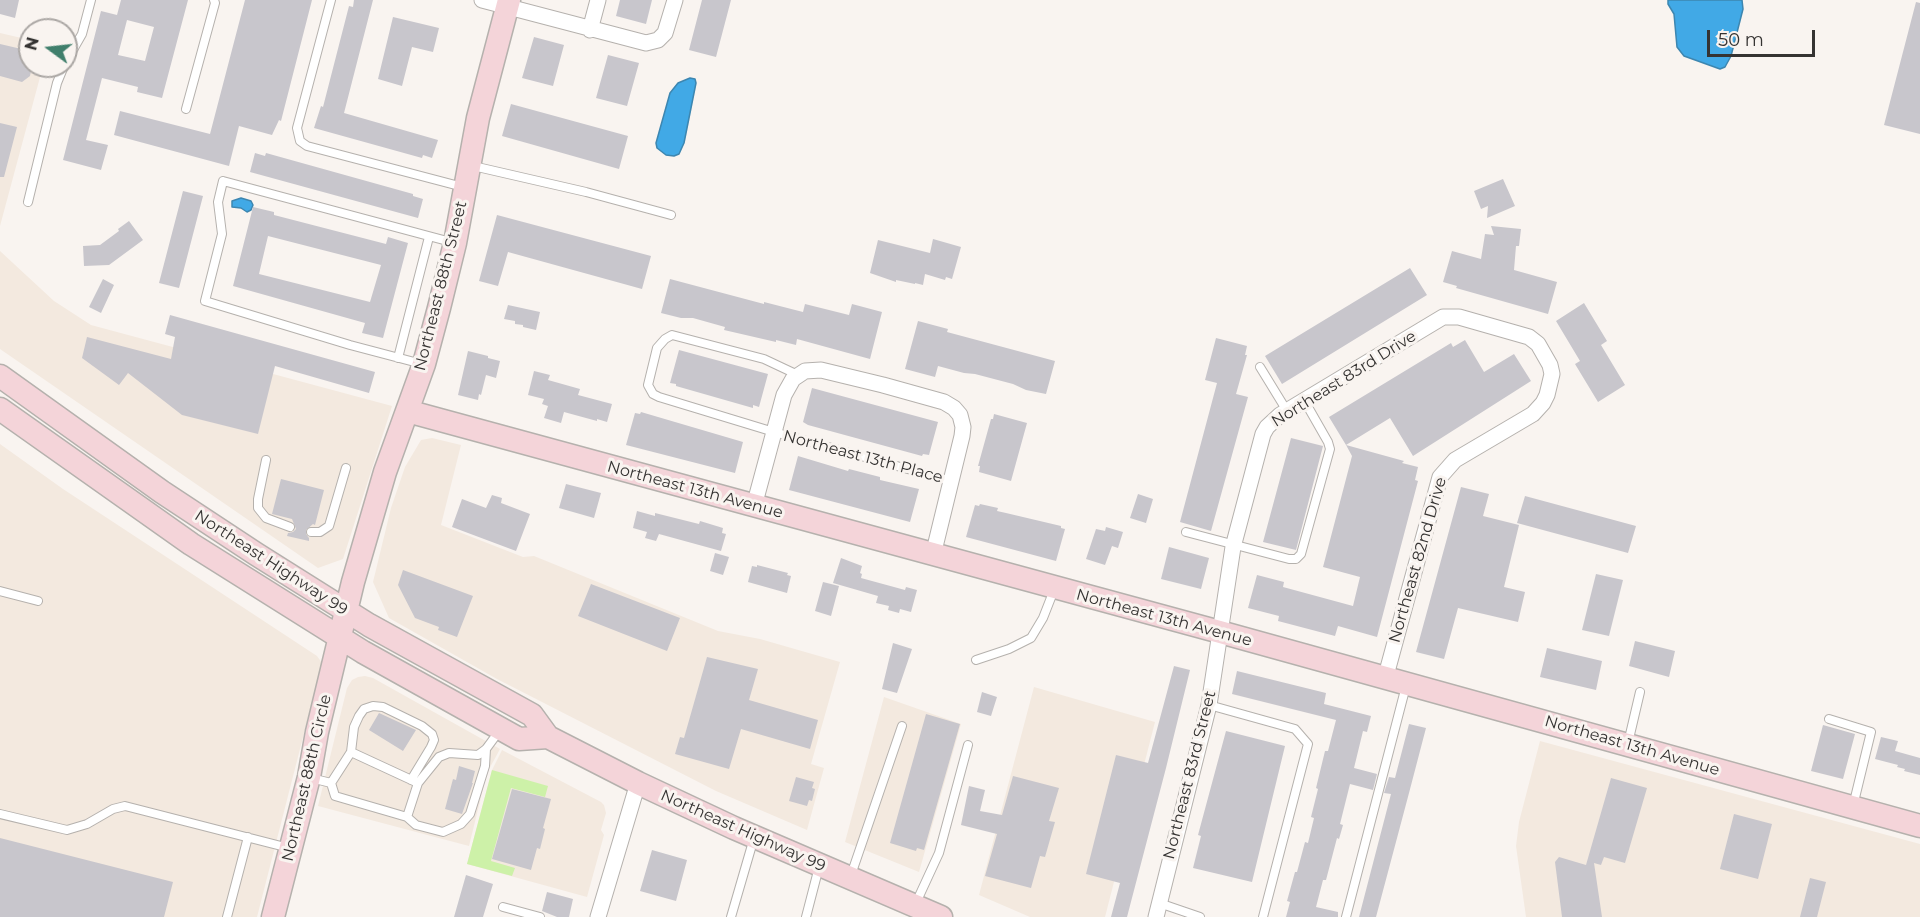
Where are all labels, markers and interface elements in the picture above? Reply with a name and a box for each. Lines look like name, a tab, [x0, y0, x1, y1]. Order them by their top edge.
north arrow	[18, 18, 78, 78]
scale bar	[1710, 18, 1818, 56]
text: 50 m	[1718, 29, 1764, 51]
text: N	[21, 35, 43, 52]
street label: Northeast 88th Street	[411, 199, 471, 373]
street label: Northeast 83rd Drive	[1268, 327, 1420, 431]
street label: Northeast 13th Place	[781, 426, 945, 488]
street label: Northeast 13th Avenue	[605, 457, 785, 523]
street label: Northeast 82nd Drive	[1385, 475, 1451, 645]
street label: Northeast Highway 99	[191, 506, 351, 620]
street label: Northeast 13th Avenue	[1074, 585, 1254, 651]
street label: Northeast 83rd Street	[1160, 689, 1220, 861]
street label: Northeast 88th Circle	[278, 693, 336, 863]
street label: Northeast 13th Avenue	[1542, 712, 1722, 780]
street label: Northeast Highway 99	[658, 786, 828, 876]

